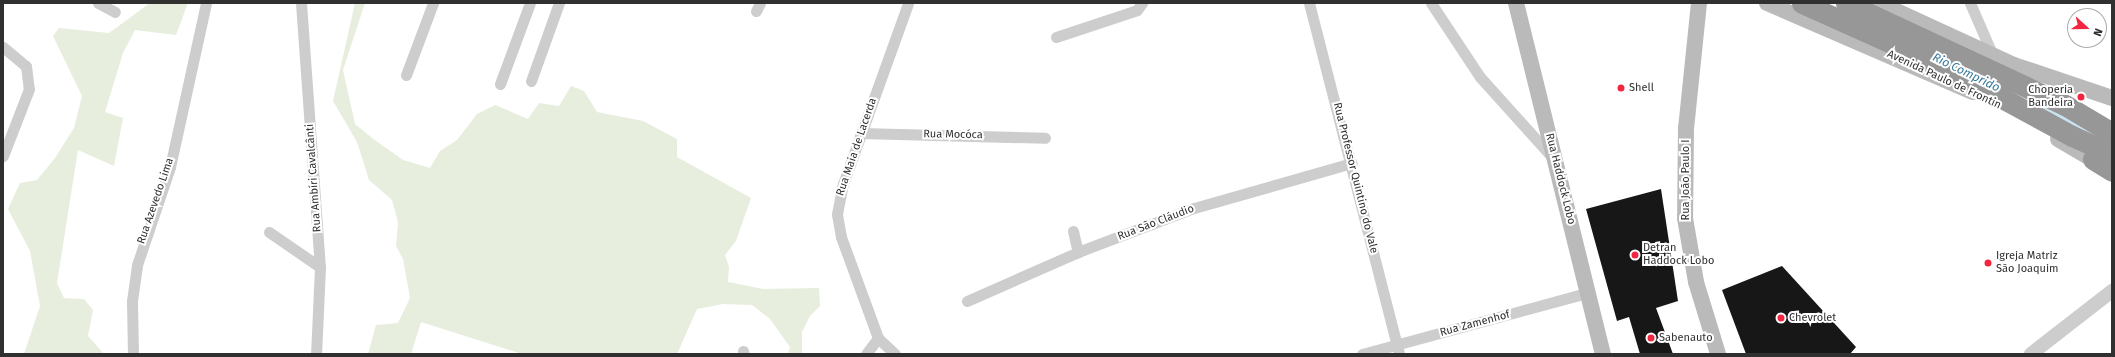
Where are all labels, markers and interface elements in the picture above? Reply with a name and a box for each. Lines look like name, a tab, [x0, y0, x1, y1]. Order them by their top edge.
north arrow	[2067, 8, 2107, 48]
text: N	[2090, 26, 2105, 38]
street label: Avenida Paulo de Frontin	[1885, 48, 2003, 112]
water label: Rio Comprido	[1930, 51, 2002, 95]
place label: Shell	[1629, 81, 1654, 95]
marker: Shell	[1616, 83, 1626, 93]
place label: Choperia Bandeira	[2028, 84, 2073, 110]
marker: Choperia Bandeira	[2076, 92, 2086, 102]
street label: Rua Maia de Lacerda	[834, 96, 880, 198]
street label: Rua Professor Quintino do Vale	[1330, 101, 1380, 255]
street label: Rua Ambíri Cavalcânti	[304, 123, 324, 233]
street label: Rua Mocóca	[923, 128, 983, 142]
street label: Rua Haddock Lobo	[1542, 132, 1578, 226]
street label: Rua João Paulo I	[1679, 140, 1693, 220]
street label: Rua Azevedo Lima	[135, 156, 177, 246]
street label: Rua São Cláudio	[1116, 202, 1196, 244]
place label: Detran Haddock Lobo	[1643, 242, 1714, 268]
marker: Detran Haddock Lobo	[1630, 250, 1640, 260]
place label: Igreja Matriz São Joaquim	[1996, 250, 2058, 276]
marker: Igreja Matriz São Joaquim	[1983, 258, 1993, 268]
street label: Rua Zamenhof	[1439, 308, 1511, 340]
place label: Chevrolet	[1789, 311, 1836, 325]
marker: Chevrolet	[1776, 313, 1786, 323]
place label: Sabenauto	[1659, 331, 1713, 345]
marker: Sabenauto	[1646, 333, 1656, 343]

